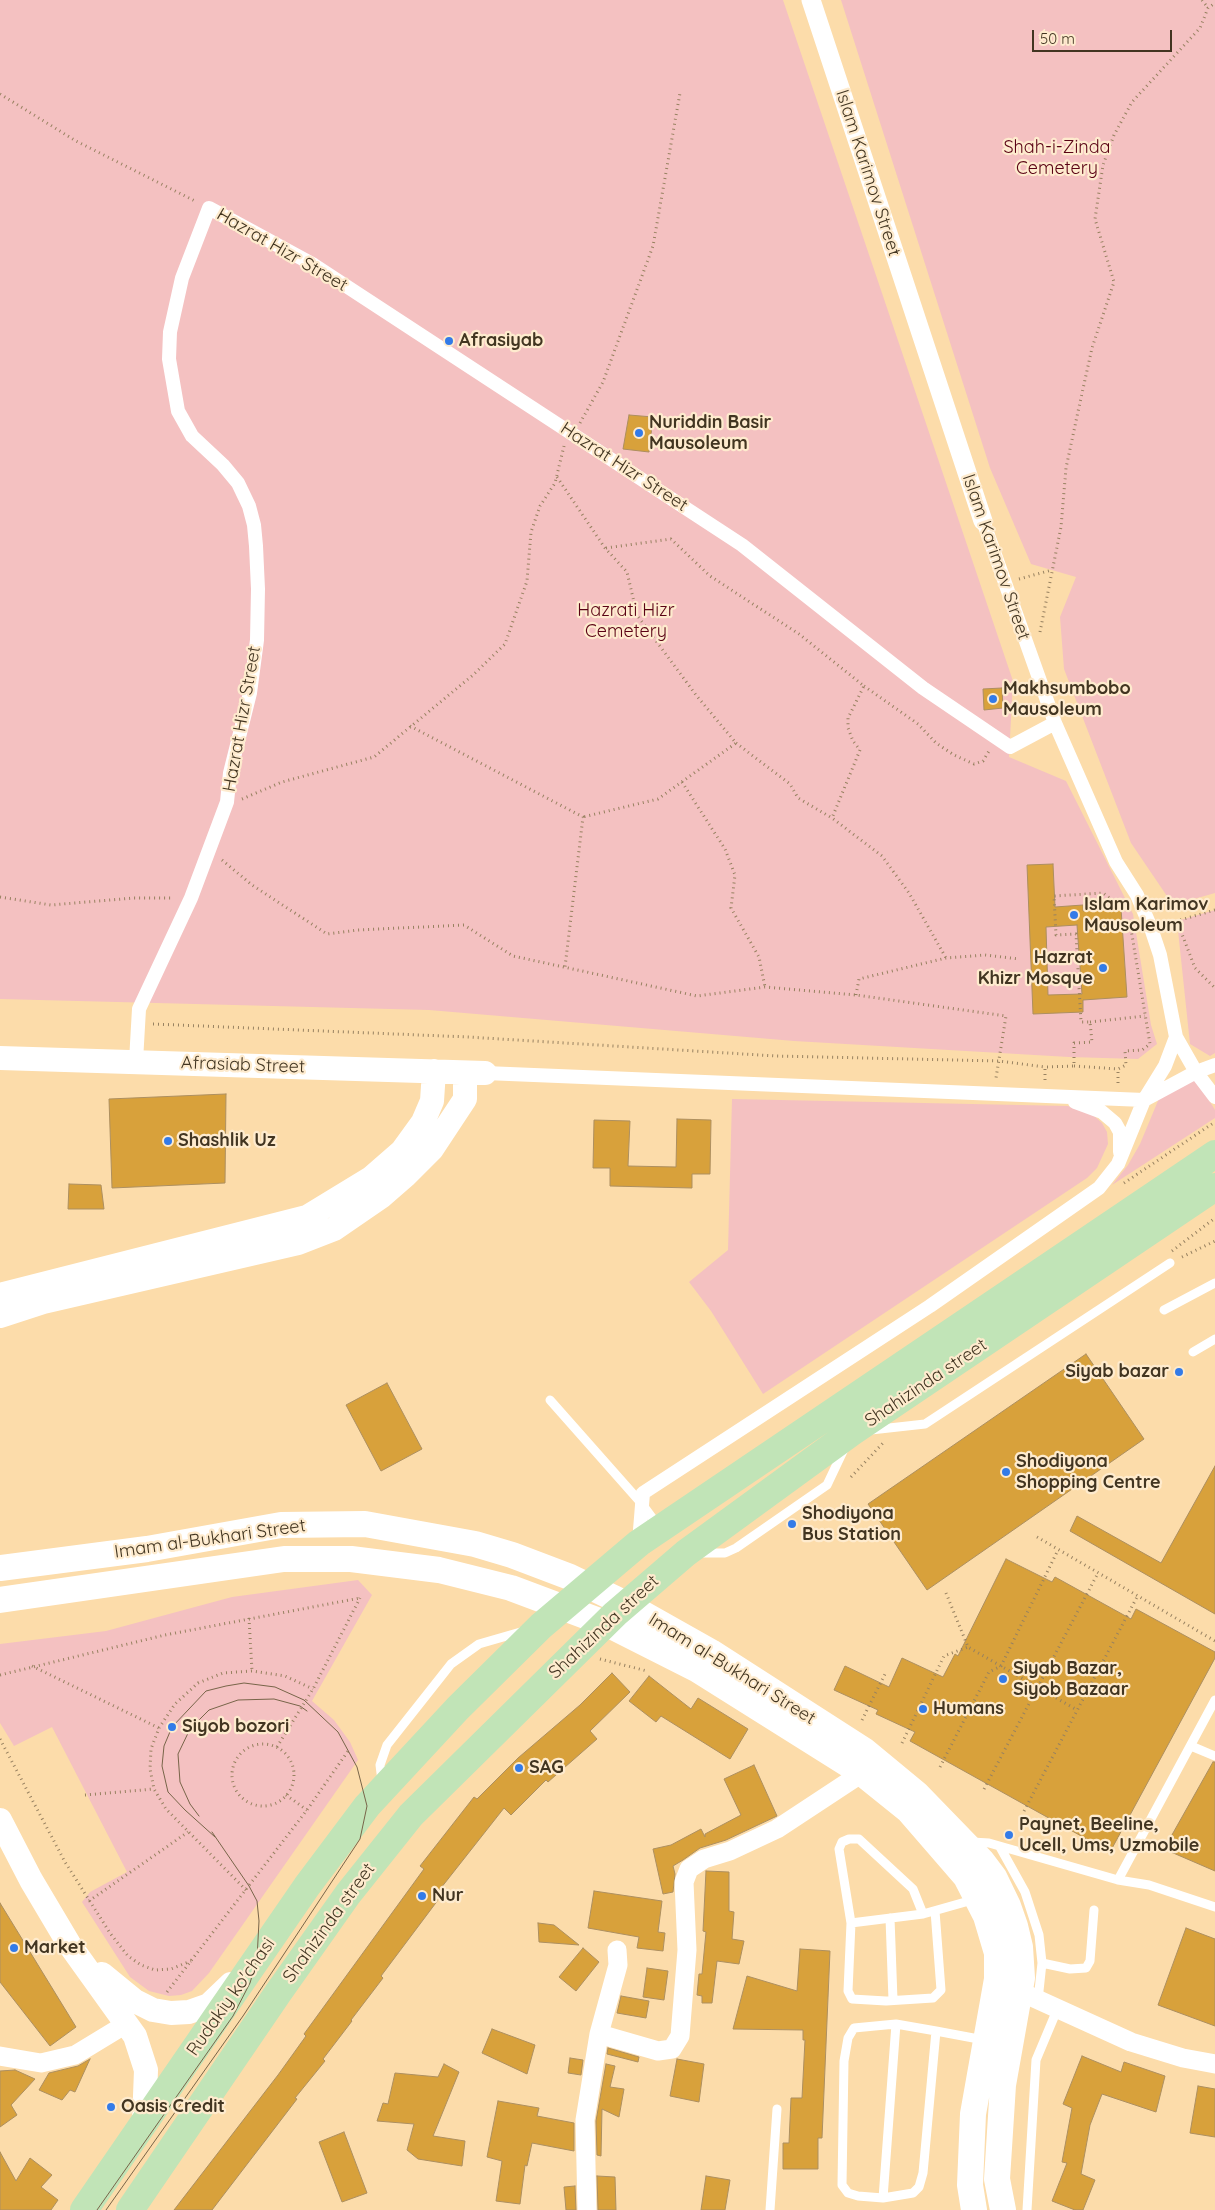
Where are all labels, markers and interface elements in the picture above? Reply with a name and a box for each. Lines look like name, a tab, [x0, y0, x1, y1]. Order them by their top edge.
scale bar	[1035, 20, 1175, 52]
text: 50 m	[1040, 29, 1075, 48]
street label: Islam Karimov Street	[831, 87, 905, 259]
park label: Shah-i-Zinda Cemetery	[1003, 137, 1111, 180]
street label: Hazrat Hizr Street	[213, 204, 351, 296]
place label: Afrasiyab	[459, 330, 543, 352]
marker: Afrasiyab	[443, 335, 455, 347]
place label: Nuriddin Basir Mausoleum	[649, 412, 771, 454]
street label: Hazrat Hizr Street	[556, 418, 692, 516]
marker: Nuriddin Basir Mausoleum	[633, 427, 645, 439]
street label: Islam Karimov Street	[957, 471, 1035, 643]
park label: Hazrati Hizr Cemetery	[577, 600, 675, 642]
street label: Hazrat Hizr Street	[219, 644, 265, 794]
place label: Makhsumbobo Mausoleum	[1003, 678, 1131, 721]
marker: Makhsumbobo Mausoleum	[987, 693, 999, 705]
place label: Islam Karimov Mausoleum	[1084, 894, 1208, 936]
marker: Islam Karimov Mausoleum	[1068, 909, 1080, 921]
place label: Hazrat Khizr Mosque	[978, 947, 1093, 990]
marker: Hazrat Khizr Mosque	[1097, 962, 1109, 974]
street label: Afrasiab Street	[181, 1052, 305, 1078]
place label: Shashlik Uz	[178, 1130, 276, 1152]
marker: Shashlik Uz	[162, 1135, 174, 1147]
street label: Shahizinda street	[861, 1334, 991, 1432]
place label: Siyab bazar	[1065, 1361, 1169, 1383]
marker: Siyab bazar	[1173, 1366, 1185, 1378]
place label: Shodiyona Shopping Centre	[1016, 1451, 1161, 1494]
marker: Shodiyona Shopping Centre	[1000, 1466, 1012, 1478]
place label: Shodiyona Bus Station	[802, 1503, 901, 1546]
street label: Imam al-Bukhari Street	[113, 1515, 307, 1563]
marker: Shodiyona Bus Station	[786, 1518, 798, 1530]
street label: Shahizinda street	[545, 1571, 663, 1683]
street label: Imam al-Bukhari Street	[645, 1609, 819, 1729]
place label: Siyab Bazar, Siyob Bazaar	[1013, 1658, 1128, 1700]
marker: Siyab Bazar, Siyob Bazaar	[997, 1673, 1009, 1685]
place label: Humans	[933, 1698, 1004, 1720]
marker: Humans	[917, 1703, 929, 1715]
place label: Siyob bozori	[182, 1716, 289, 1738]
marker: Siyob bozori	[166, 1721, 178, 1733]
place label: SAG	[529, 1757, 564, 1779]
marker: SAG	[513, 1762, 525, 1774]
place label: Paynet, Beeline, Ucell, Ums, Uzmobile	[1019, 1814, 1199, 1856]
marker: Paynet, Beeline, Ucell, Ums, Uzmobile	[1003, 1829, 1015, 1841]
street label: Shahizinda street	[278, 1859, 380, 1987]
place label: Nur	[432, 1885, 464, 1907]
marker: Nur	[416, 1890, 428, 1902]
street label: Rudakiy ko'chasi	[182, 1934, 280, 2060]
place label: Market	[24, 1937, 86, 1959]
marker: Market	[8, 1942, 20, 1954]
place label: Oasis Credit	[121, 2096, 225, 2118]
marker: Oasis Credit	[105, 2101, 117, 2113]

